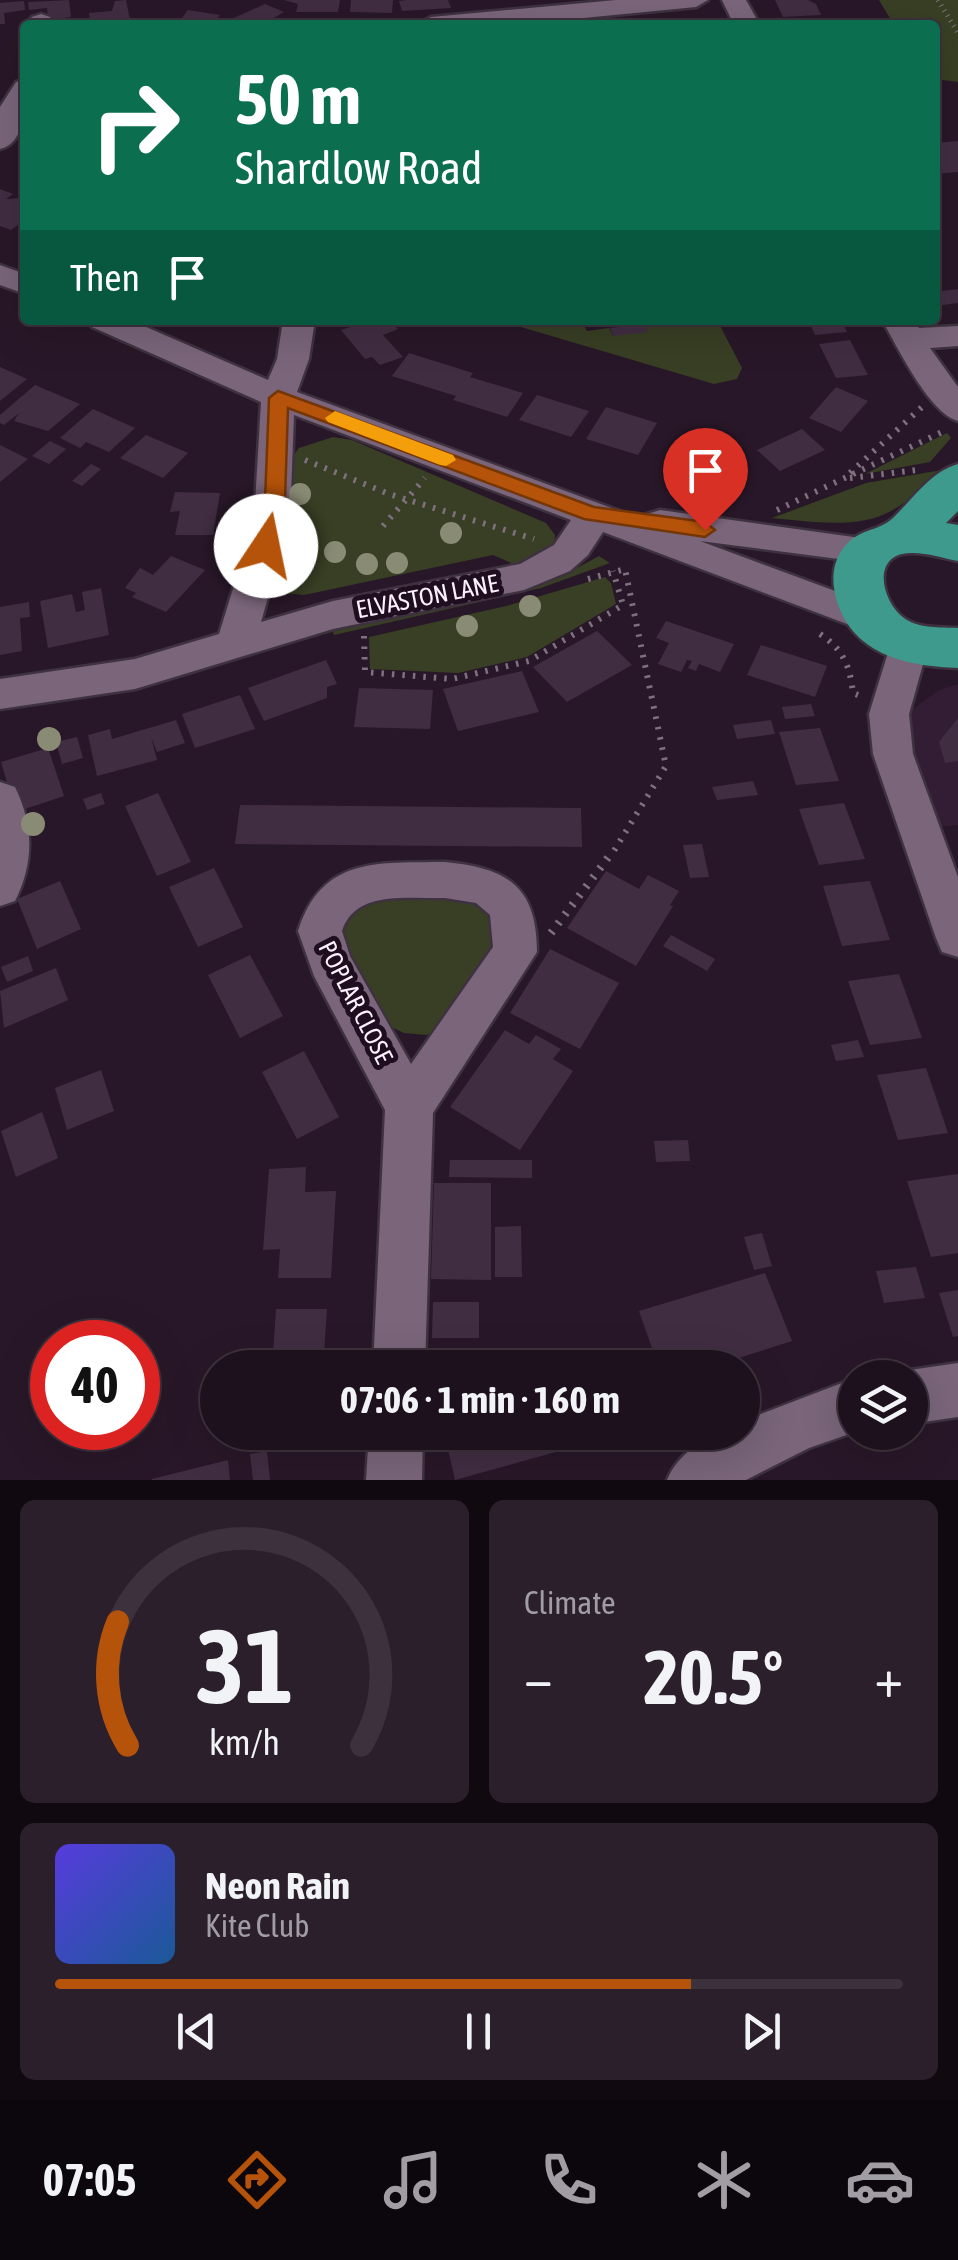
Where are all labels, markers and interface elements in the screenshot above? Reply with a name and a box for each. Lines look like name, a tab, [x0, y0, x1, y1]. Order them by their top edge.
text: 50 m	[235, 59, 361, 139]
icon: right	[70, 60, 200, 190]
text: Shardlow Road	[235, 142, 482, 194]
icon: arrive	[160, 250, 215, 305]
text: Then	[70, 256, 140, 299]
pin	[663, 428, 748, 531]
icon: arrive	[678, 443, 733, 498]
position arrow	[214, 494, 318, 598]
street label: ELVASTON LANE	[354, 568, 501, 623]
street label: POPLAR CLOSE	[313, 936, 399, 1068]
speed limit sign: 40	[30, 1320, 160, 1450]
map controls	[838, 1360, 928, 1450]
button: layers	[838, 1360, 928, 1450]
text: 07:06 · 1 min · 160 m	[340, 1378, 620, 1421]
text: Climate	[524, 1584, 616, 1621]
text: 31	[196, 1606, 293, 1725]
text: 20.5°	[644, 1634, 783, 1720]
text: −	[524, 1646, 553, 1709]
text: +	[874, 1646, 903, 1709]
text: km/h	[209, 1722, 280, 1763]
text: Neon Rain	[205, 1864, 350, 1907]
text: Kite Club	[205, 1907, 309, 1944]
icon: previous	[169, 2004, 224, 2059]
icon: pause	[451, 2004, 506, 2059]
icon: next	[734, 2004, 789, 2059]
icon: directions	[222, 2145, 292, 2215]
icon: music	[378, 2145, 448, 2215]
icon: phone	[534, 2145, 604, 2215]
icon: climate	[689, 2145, 759, 2215]
icon: car	[845, 2145, 915, 2215]
text: 07:05	[43, 2154, 136, 2206]

